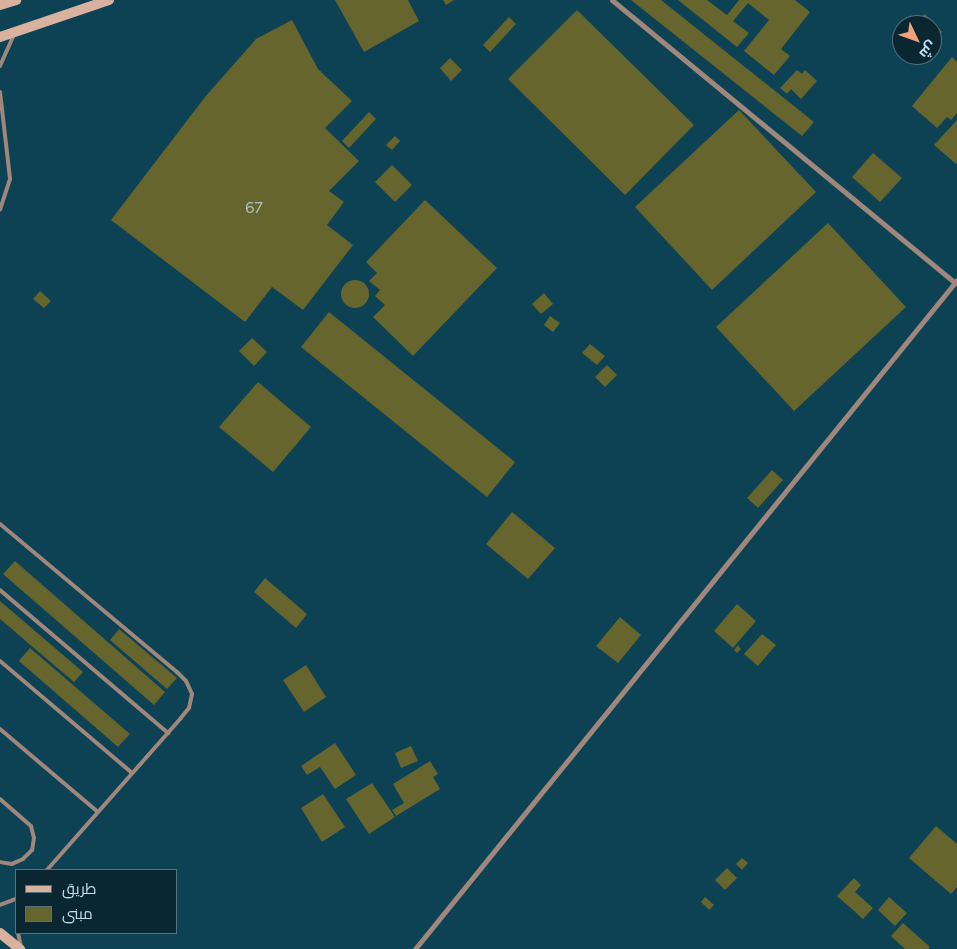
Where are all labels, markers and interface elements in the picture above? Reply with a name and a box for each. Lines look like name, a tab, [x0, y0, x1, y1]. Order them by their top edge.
north arrow	[892, 15, 942, 65]
text: ش	[915, 37, 940, 62]
house number: 67	[245, 198, 263, 218]
legend	[15, 869, 178, 934]
text: طريق	[62, 880, 96, 898]
text: مبنى	[62, 905, 93, 923]

